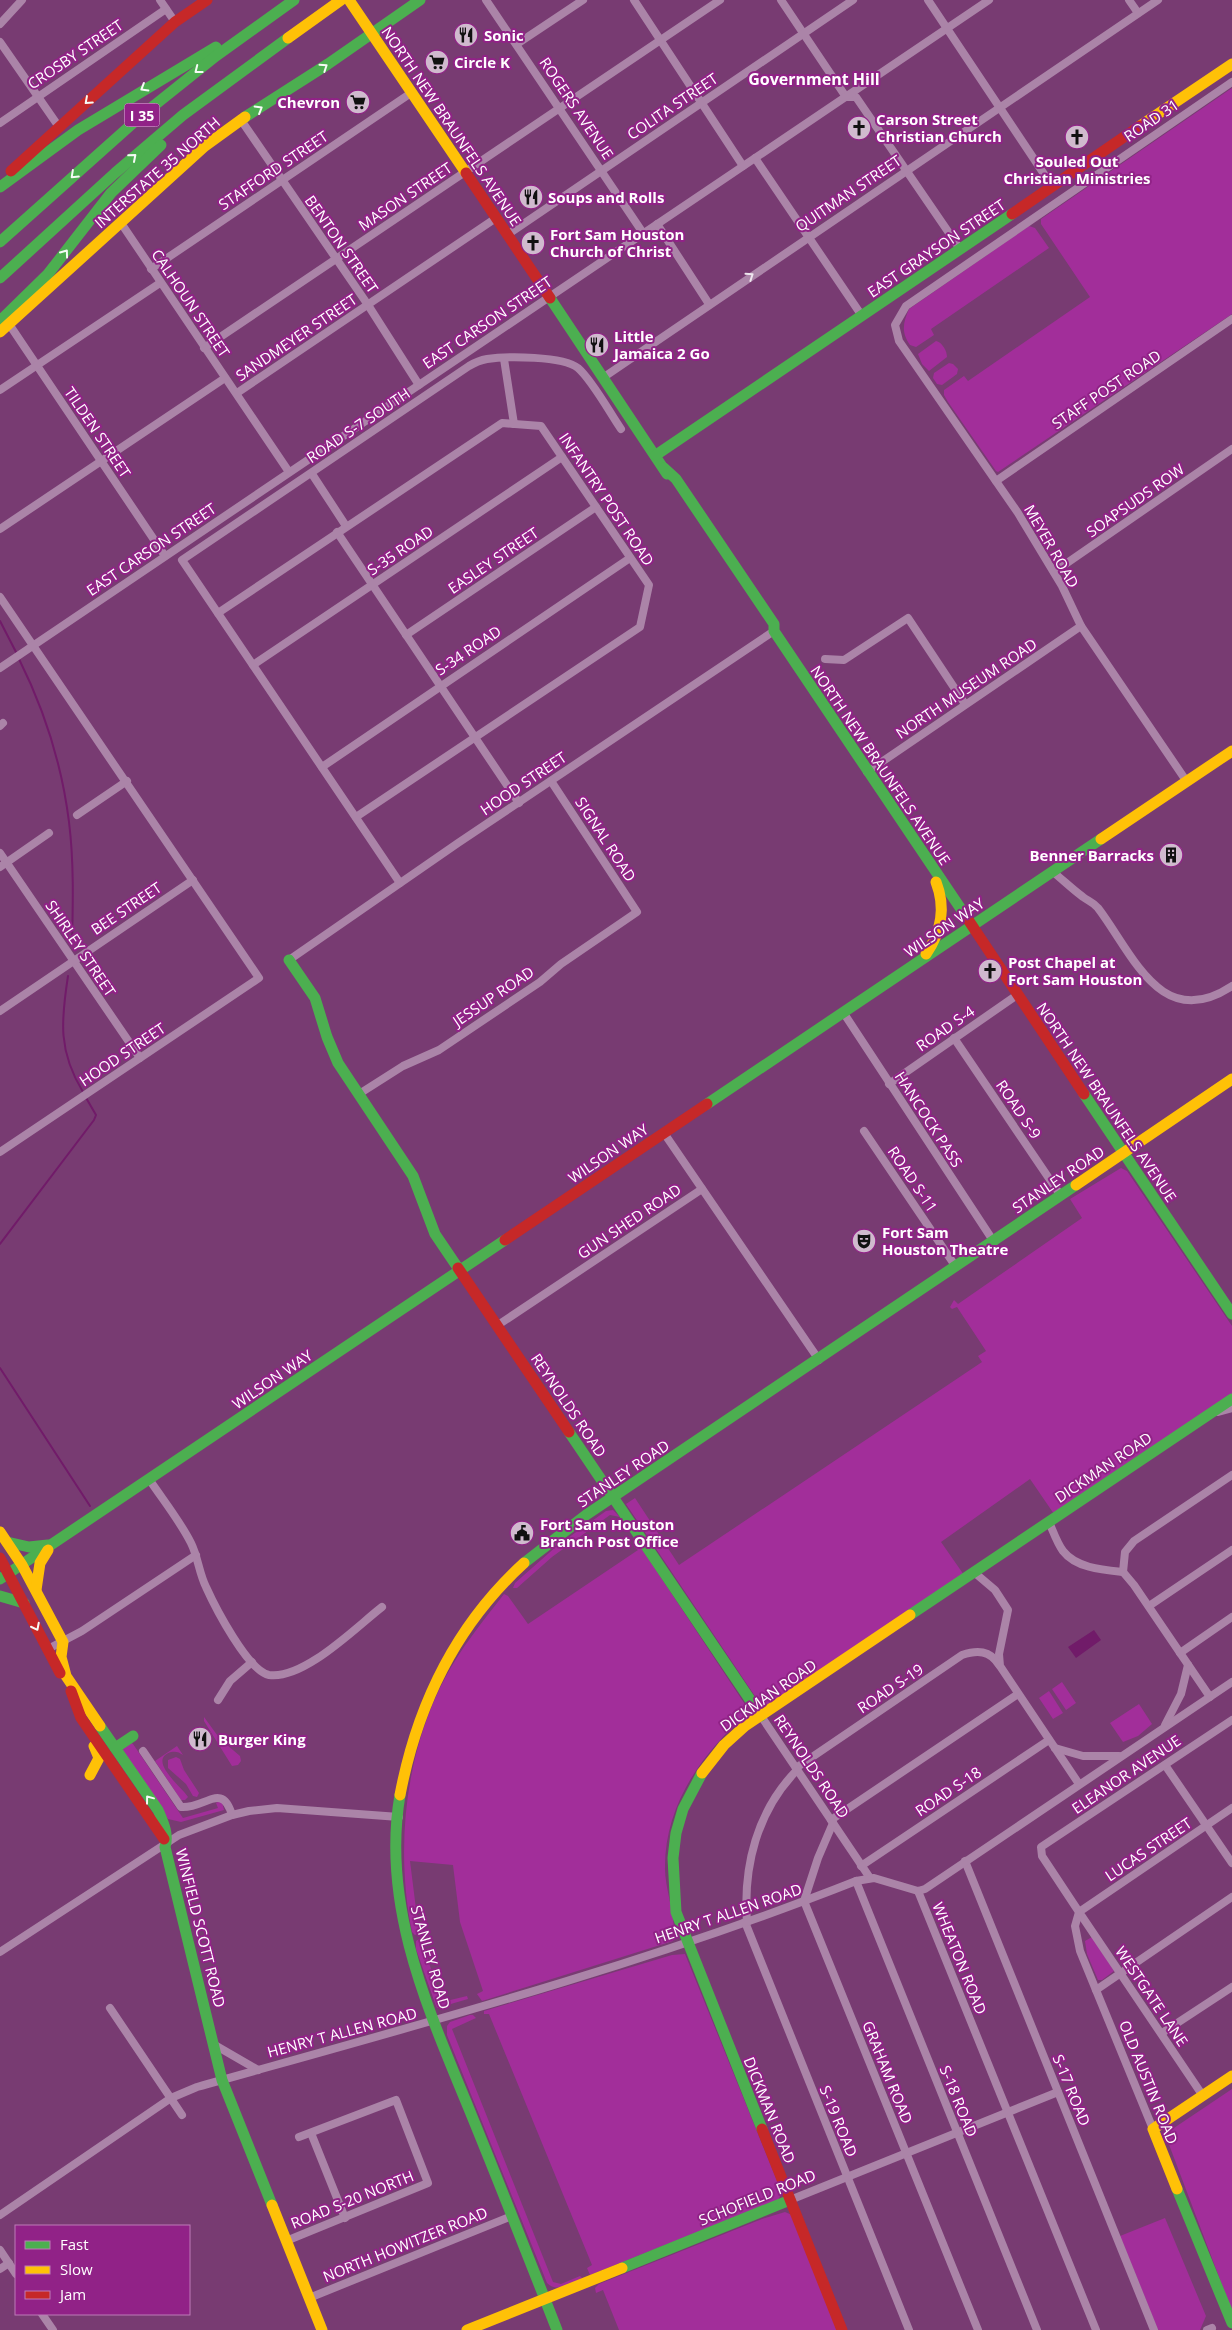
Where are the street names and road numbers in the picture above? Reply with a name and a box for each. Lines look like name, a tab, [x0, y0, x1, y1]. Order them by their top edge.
street label: CROSBY STREET	[23, 14, 127, 93]
street label: NORTH NEW BRAUNFELS AVENUE	[377, 22, 527, 230]
street label: ROGERS AVENUE	[535, 53, 619, 163]
street label: COLITA STREET	[623, 68, 722, 144]
street label: ROAD 31	[1120, 94, 1182, 146]
road number: I 35	[124, 104, 160, 126]
street label: INTERSTATE 35 NORTH	[90, 112, 224, 232]
street label: STAFFORD STREET	[214, 126, 332, 214]
street label: QUITMAN STREET	[791, 150, 906, 236]
street label: MASON STREET	[354, 157, 456, 235]
street label: BENTON STREET	[301, 191, 384, 297]
street label: EAST GRAYSON STREET	[863, 194, 1009, 302]
street label: CALHOUN STREET	[147, 245, 235, 362]
street label: EAST CARSON STREET	[418, 271, 556, 373]
street label: SANDMEYER STREET	[231, 289, 361, 385]
street label: STAFF POST ROAD	[1047, 345, 1165, 433]
street label: TILDEN STREET	[60, 383, 136, 482]
street label: ROAD S-7 SOUTH	[302, 383, 414, 467]
street label: INFANTRY POST ROAD	[555, 429, 659, 569]
street label: SOAPSUDS ROW	[1082, 459, 1188, 541]
street label: EAST CARSON STREET	[82, 498, 220, 600]
street label: MEYER ROAD	[1020, 501, 1084, 591]
street label: S-35 ROAD	[363, 521, 437, 579]
street label: EASLEY STREET	[444, 522, 543, 598]
street label: S-34 ROAD	[431, 621, 505, 679]
street label: NORTH MUSEUM ROAD	[892, 633, 1040, 743]
street label: NORTH NEW BRAUNFELS AVENUE	[806, 661, 956, 869]
street label: HOOD STREET	[476, 746, 571, 819]
street label: SIGNAL ROAD	[571, 793, 641, 885]
street label: BEE STREET	[87, 877, 166, 939]
street label: WILSON WAY	[900, 892, 989, 961]
street label: SHIRLEY STREET	[41, 896, 121, 1001]
street label: JESSUP ROAD	[447, 961, 538, 1032]
street label: NORTH NEW BRAUNFELS AVENUE	[1032, 998, 1182, 1206]
street label: ROAD S-4	[912, 1000, 978, 1055]
street label: HOOD STREET	[75, 1017, 170, 1090]
street label: HANCOCK PASS	[891, 1067, 967, 1171]
street label: ROAD S-9	[992, 1076, 1046, 1142]
street label: WILSON WAY	[564, 1118, 653, 1187]
street label: STANLEY ROAD	[1008, 1141, 1108, 1217]
street label: ROAD S-11	[884, 1142, 942, 1216]
street label: GUN SHED ROAD	[573, 1179, 685, 1263]
street label: WILSON WAY	[228, 1344, 317, 1413]
street label: REYNOLDS ROAD	[527, 1349, 611, 1461]
street label: DICKMAN ROAD	[1050, 1427, 1156, 1507]
street label: STANLEY ROAD	[573, 1435, 673, 1511]
street label: DICKMAN ROAD	[716, 1654, 820, 1736]
street label: ROAD S-19	[853, 1659, 927, 1717]
street label: REYNOLDS ROAD	[770, 1710, 854, 1822]
street label: ELEANOR AVENUE	[1068, 1730, 1184, 1818]
street label: ROAD S-18	[911, 1762, 985, 1820]
street label: LUCAS STREET	[1101, 1812, 1196, 1885]
street label: WINFIELD SCOTT ROAD	[172, 1846, 230, 2010]
street label: HENRY T ALLEN ROAD	[652, 1878, 804, 1948]
street label: WHEATON ROAD	[928, 1899, 992, 2017]
street label: STANLEY ROAD	[407, 1903, 455, 2011]
street label: WESTGATE LANE	[1111, 1942, 1193, 2050]
street label: HENRY T ALLEN ROAD	[265, 2002, 419, 2062]
street label: OLD AUSTIN ROAD	[1115, 2017, 1183, 2147]
street label: GRAHAM ROAD	[858, 2018, 918, 2126]
street label: S-17 ROAD	[1049, 2051, 1095, 2129]
street label: DICKMAN ROAD	[740, 2054, 800, 2166]
street label: S-18 ROAD	[936, 2062, 982, 2140]
street label: S-19 ROAD	[816, 2082, 862, 2160]
street label: SCHOFIELD ROAD	[696, 2164, 818, 2230]
street label: ROAD S-20 NORTH	[288, 2165, 416, 2233]
street label: NORTH HOWITZER ROAD	[320, 2202, 490, 2286]

